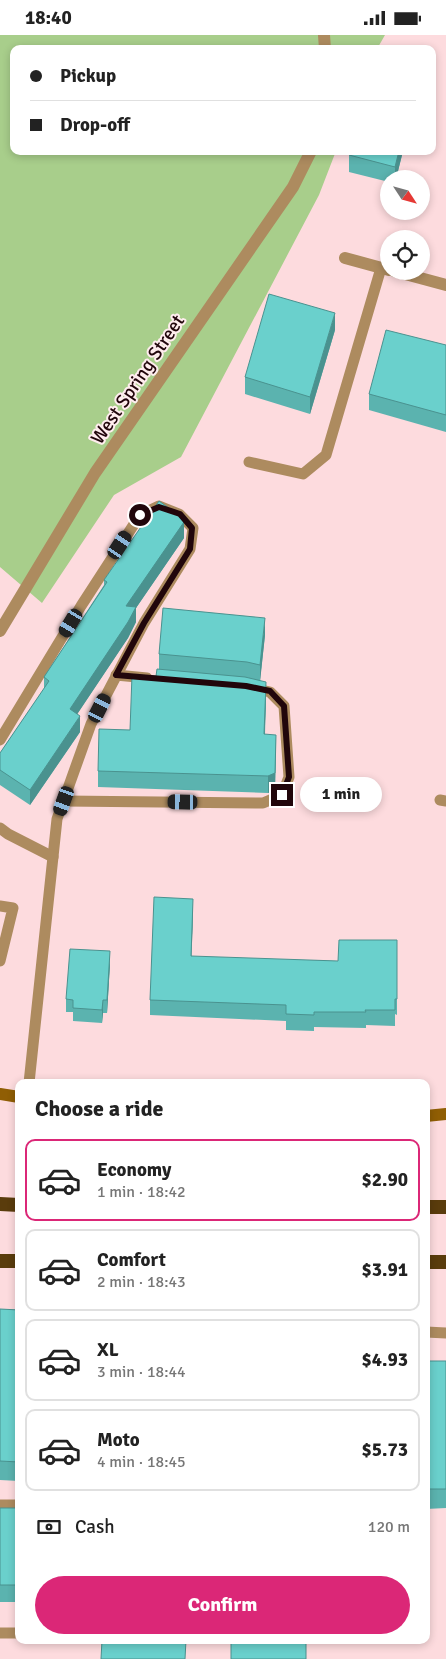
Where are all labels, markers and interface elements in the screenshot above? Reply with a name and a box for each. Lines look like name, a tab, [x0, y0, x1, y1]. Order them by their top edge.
text: 18:40	[25, 6, 72, 30]
text: Pickup	[60, 64, 116, 88]
text: Drop-off	[60, 113, 130, 137]
north arrow	[380, 170, 430, 220]
map controls	[380, 170, 430, 280]
button: locate	[380, 230, 430, 280]
street label: West Spring Street	[86, 310, 190, 449]
route start	[129, 504, 151, 526]
car	[105, 528, 134, 562]
car	[56, 606, 85, 640]
car	[86, 691, 113, 725]
callout: 1 min	[300, 777, 382, 813]
car	[51, 784, 76, 818]
route end	[271, 784, 293, 806]
text: 1 min	[322, 784, 360, 804]
car	[167, 794, 198, 810]
text: Choose a ride	[35, 1095, 163, 1122]
icon: car	[37, 1158, 82, 1203]
text: Economy	[97, 1158, 171, 1182]
text: $2.90	[362, 1168, 408, 1192]
text: 1 min · 18:42	[97, 1182, 186, 1202]
icon: car	[37, 1248, 82, 1293]
text: Comfort	[97, 1248, 166, 1272]
text: $3.91	[362, 1258, 408, 1282]
text: 2 min · 18:43	[97, 1272, 186, 1292]
icon: car	[37, 1338, 82, 1383]
text: XL	[97, 1338, 119, 1362]
text: $4.93	[362, 1348, 408, 1372]
text: 3 min · 18:44	[97, 1362, 186, 1382]
icon: car	[37, 1428, 82, 1473]
text: Moto	[97, 1428, 140, 1452]
text: $5.73	[362, 1438, 408, 1462]
text: 4 min · 18:45	[97, 1452, 186, 1472]
icon: cash	[35, 1513, 63, 1541]
text: Cash	[75, 1515, 115, 1539]
text: 120 m	[368, 1517, 410, 1537]
button: Confirm	[35, 1576, 410, 1634]

